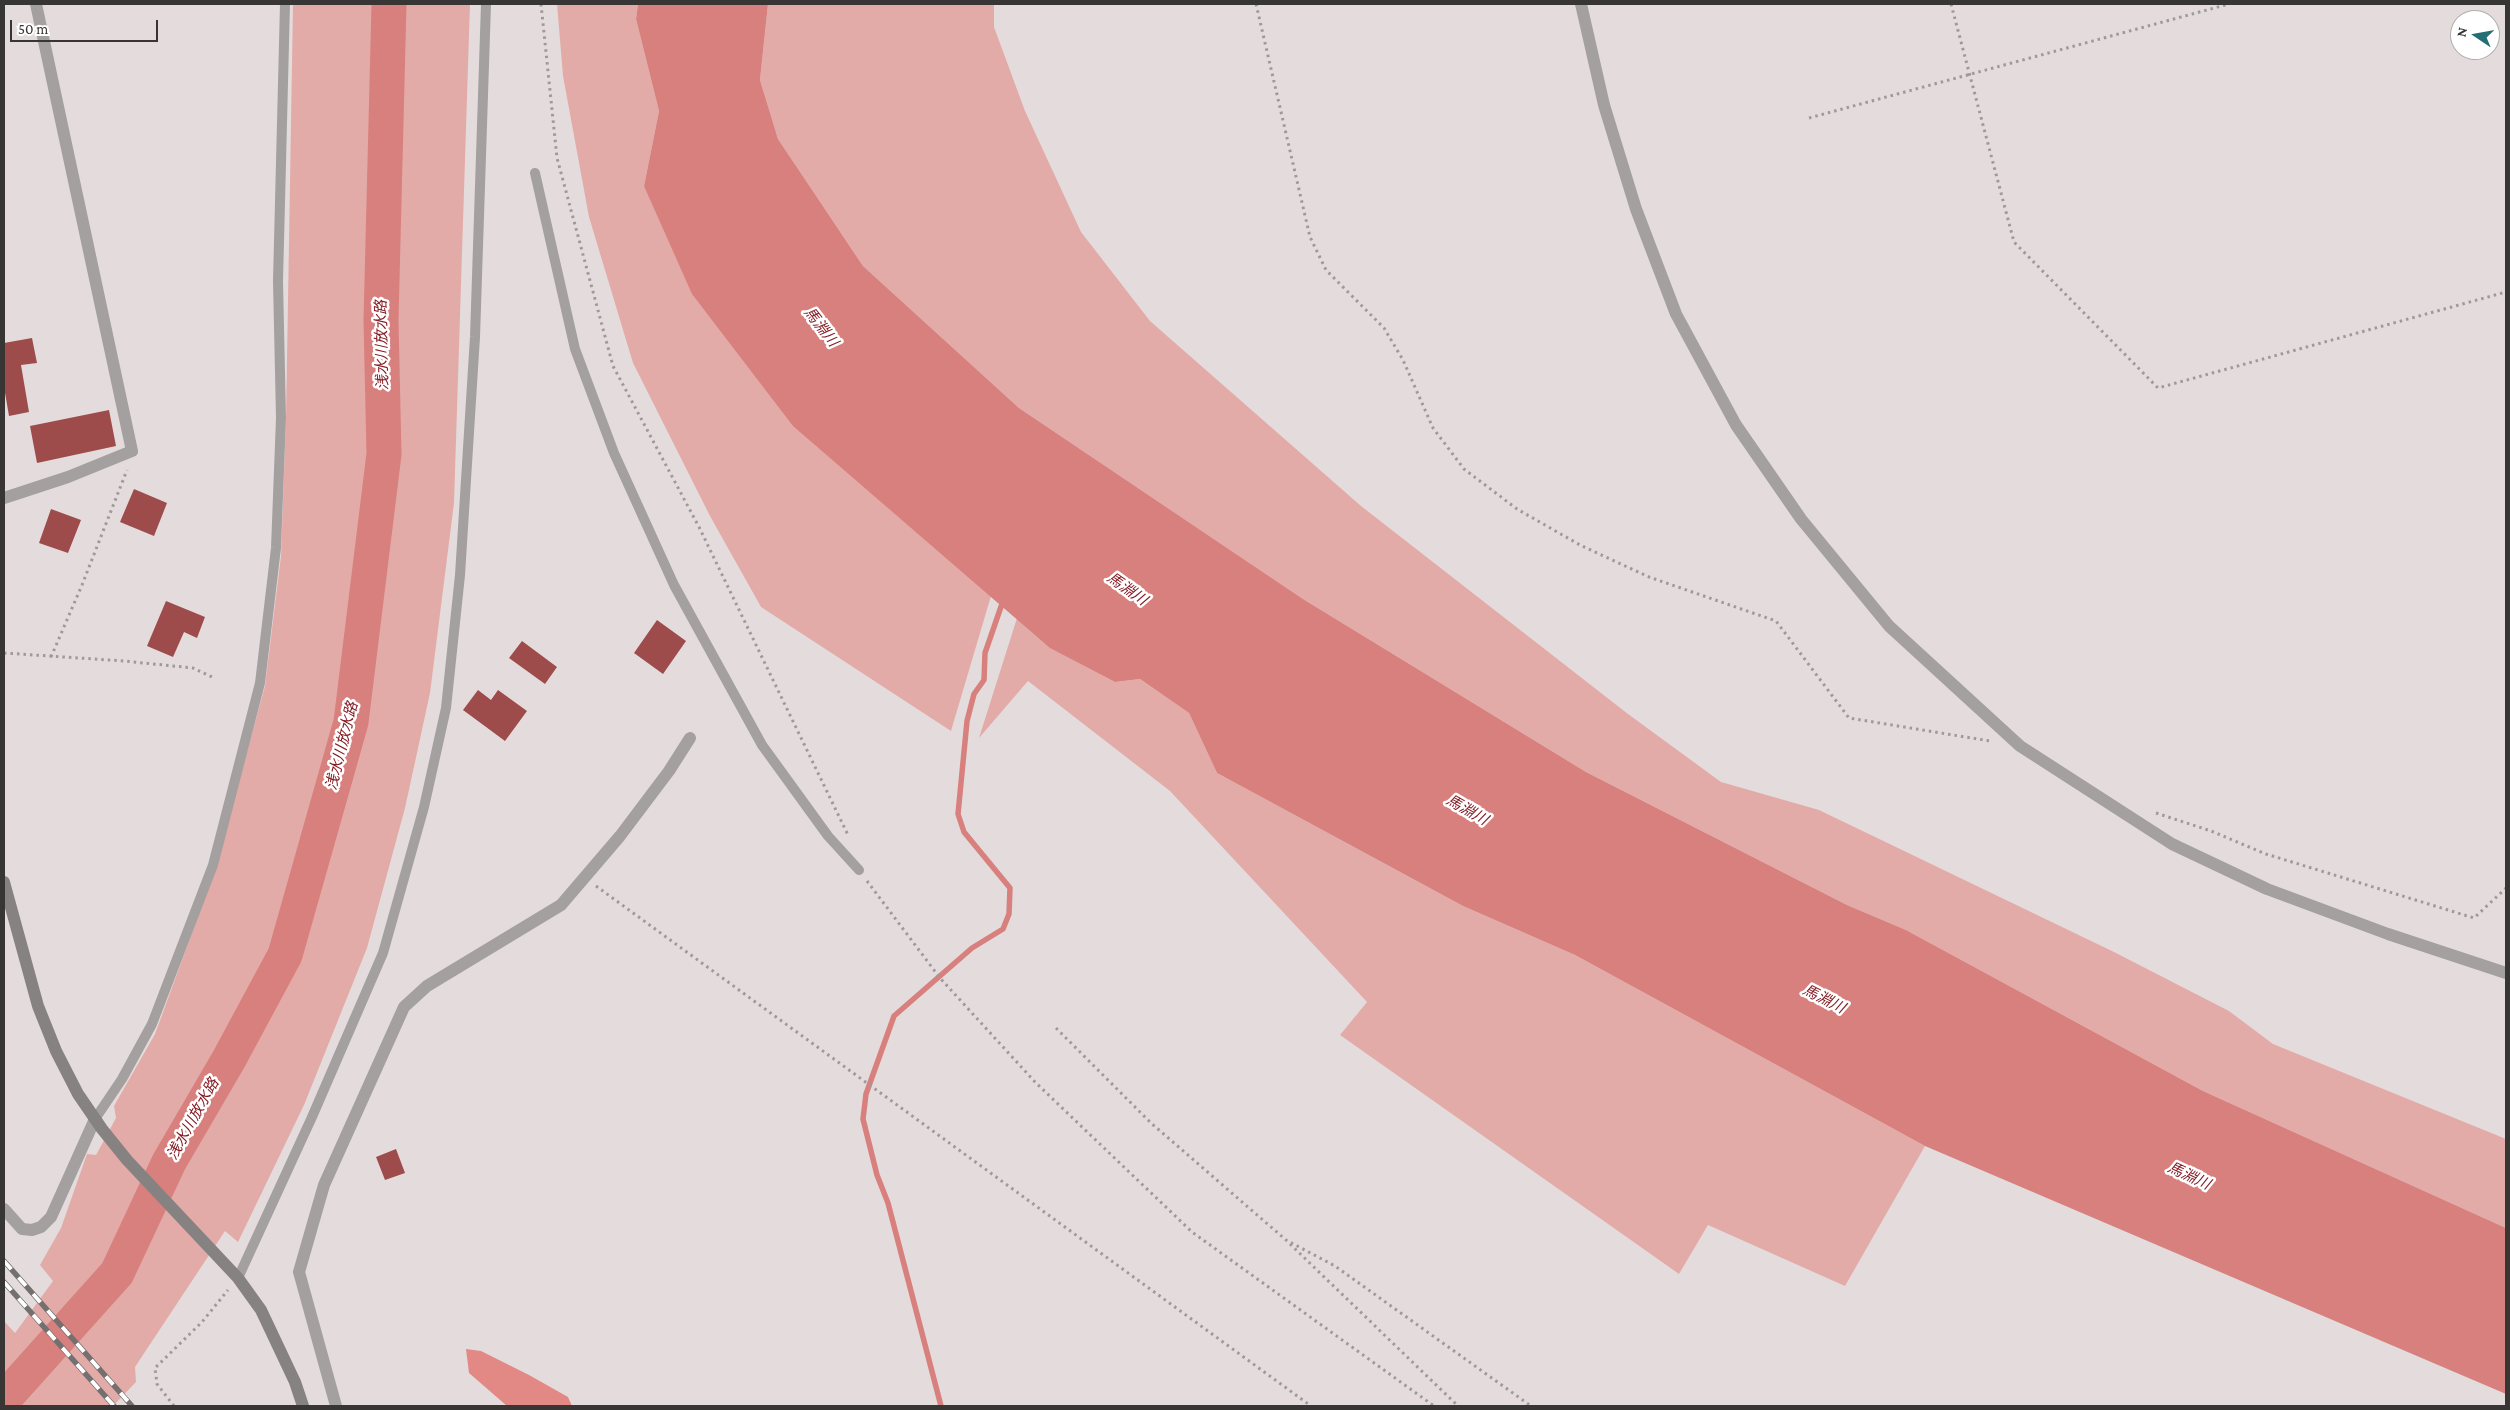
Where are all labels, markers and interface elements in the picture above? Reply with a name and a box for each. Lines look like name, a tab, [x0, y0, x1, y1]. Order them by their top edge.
scale bar	[12, 10, 160, 42]
north arrow	[2450, 10, 2500, 60]
text: 50 m	[18, 21, 48, 37]
text: N	[2452, 26, 2470, 38]
water label: 浅水川放水路	[372, 300, 392, 390]
water label: 馬淵川	[800, 304, 842, 350]
water label: 馬淵川	[1103, 569, 1151, 609]
water label: 浅水川放水路	[322, 700, 362, 792]
water label: 馬淵川	[1443, 791, 1491, 829]
water label: 馬淵川	[1800, 981, 1848, 1017]
water label: 浅水川放水路	[163, 1075, 223, 1163]
water label: 馬淵川	[2165, 1158, 2213, 1194]

